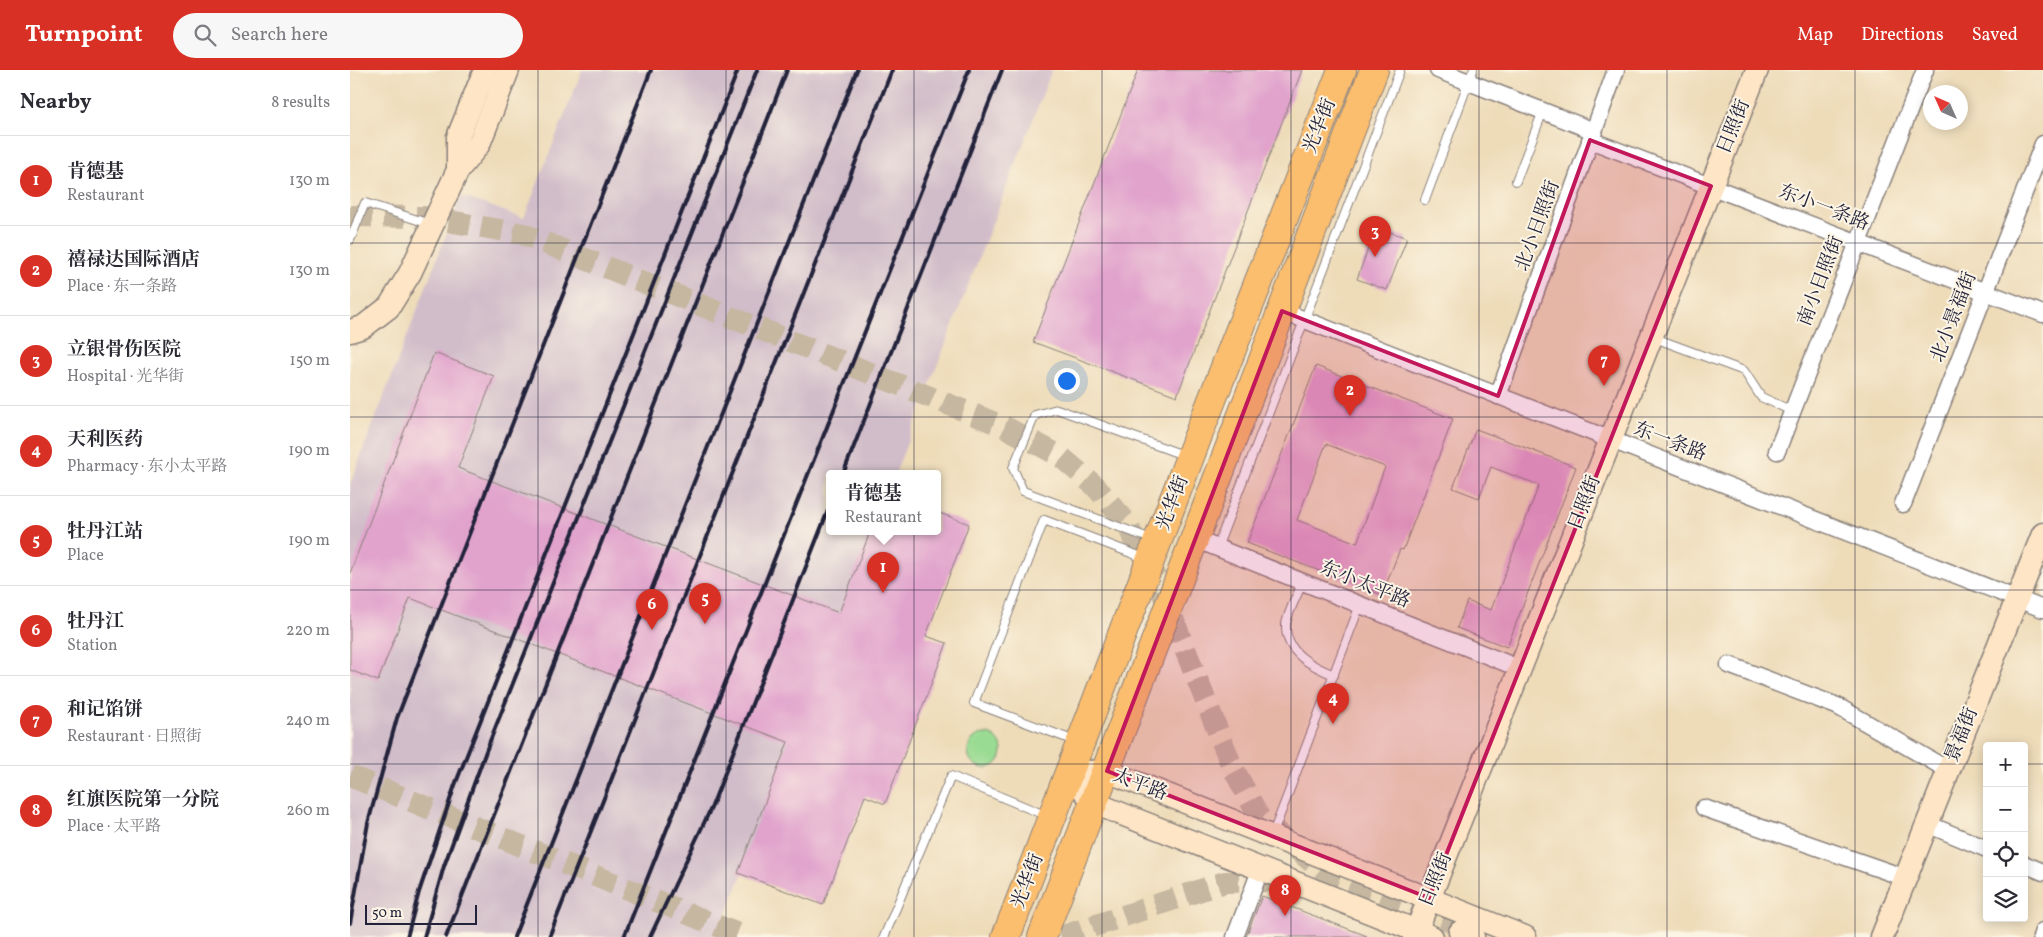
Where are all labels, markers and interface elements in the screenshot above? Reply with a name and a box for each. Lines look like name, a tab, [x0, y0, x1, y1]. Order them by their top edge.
search box	[173, 13, 523, 58]
text: Turnpoint	[25, 18, 143, 52]
icon: search	[191, 21, 219, 49]
text: Search here	[231, 22, 328, 48]
text: Map	[1797, 23, 1833, 48]
text: Directions	[1861, 23, 1944, 48]
text: Saved	[1972, 23, 2018, 48]
north arrow	[1923, 85, 1968, 130]
text: Nearby	[20, 88, 91, 117]
text: 8 results	[271, 92, 330, 114]
street label: 光华街	[1297, 95, 1343, 157]
street label: 日照街	[1711, 96, 1757, 158]
text: 肯德基	[67, 159, 124, 185]
text: 1	[33, 170, 39, 192]
text: 130 m	[289, 170, 330, 192]
street label: 北小日照街	[1510, 177, 1566, 275]
street label: 东小一条路	[1775, 179, 1873, 237]
text: Restaurant	[67, 185, 145, 207]
pin: 3	[1359, 216, 1391, 257]
street label: 南小日照街	[1792, 232, 1850, 330]
text: 禧禄达国际酒店	[67, 247, 200, 273]
text: 2	[32, 260, 40, 282]
text: 130 m	[289, 260, 330, 282]
street label: 北小景福街	[1925, 268, 1983, 366]
text: Place · 东一条路	[67, 276, 177, 298]
text: 立银骨伤医院	[67, 337, 181, 363]
pin: 7	[1588, 345, 1620, 386]
text: 3	[32, 350, 40, 372]
text: 150 m	[289, 350, 330, 372]
text: Hospital · 光华街	[67, 366, 184, 388]
your location	[1054, 368, 1080, 394]
pin: 2	[1334, 375, 1366, 416]
street label: 东一条路	[1630, 416, 1710, 468]
text: 天利医药	[67, 427, 143, 453]
text: 4	[31, 440, 41, 462]
text: 190 m	[288, 440, 330, 462]
text: Pharmacy · 东小太平路	[67, 456, 228, 478]
popup	[826, 470, 941, 535]
street label: 光华街	[1151, 472, 1195, 534]
street label: 日照街	[1563, 472, 1607, 534]
text: 肯德基	[845, 481, 902, 507]
text: Restaurant	[845, 507, 922, 529]
text: 牡丹江站	[67, 519, 143, 545]
text: 5	[32, 530, 40, 552]
text: 190 m	[288, 530, 330, 552]
text: Place	[67, 545, 104, 567]
pin: 1	[867, 552, 899, 593]
street label: 东小太平路	[1316, 555, 1414, 615]
pin: 5	[689, 583, 721, 624]
pin: 6	[636, 589, 668, 630]
text: 牡丹江	[67, 609, 124, 635]
text: 6	[32, 620, 40, 642]
text: 220 m	[286, 620, 330, 642]
text: Station	[67, 635, 118, 657]
pin: 4	[1317, 683, 1349, 724]
text: 和记馅饼	[67, 697, 143, 723]
street label: 景福街	[1939, 704, 1985, 766]
text: 7	[32, 710, 40, 732]
text: 240 m	[286, 710, 330, 732]
text: Restaurant · 日照街	[67, 726, 202, 748]
map controls	[1983, 742, 2028, 922]
button: +	[1983, 742, 2028, 787]
street label: 太平路	[1109, 763, 1171, 807]
text: 红旗医院第一分院	[67, 787, 219, 813]
button: −	[1983, 787, 2028, 832]
text: 8	[32, 800, 40, 822]
text: 260 m	[286, 800, 330, 822]
text: Place · 太平路	[67, 816, 161, 838]
button: locate	[1983, 832, 2028, 877]
street label: 日照街	[1413, 849, 1459, 911]
street label: 光华街	[1006, 850, 1050, 912]
pin: 8	[1269, 875, 1301, 916]
button: layers	[1983, 877, 2028, 922]
scale bar	[365, 902, 478, 925]
text: 50 m	[372, 904, 402, 923]

